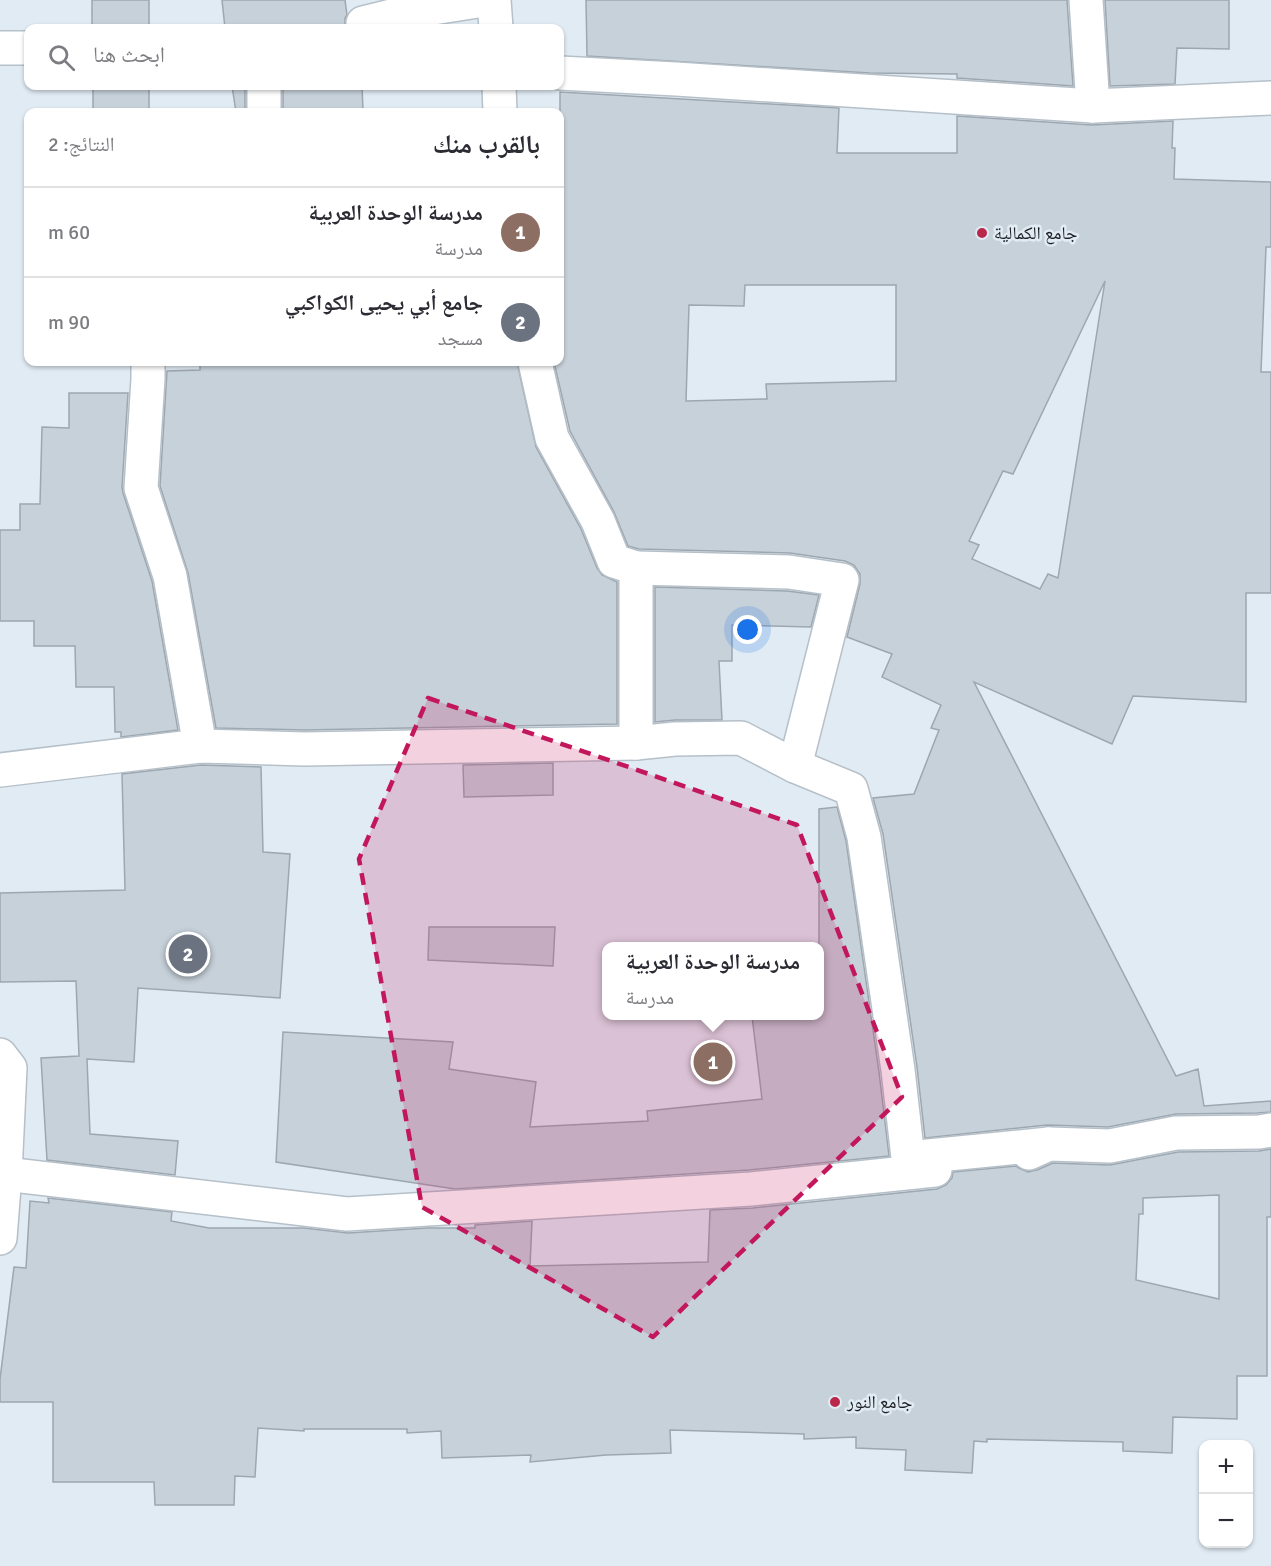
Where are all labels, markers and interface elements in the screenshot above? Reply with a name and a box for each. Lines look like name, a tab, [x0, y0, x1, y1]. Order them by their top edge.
search box	[24, 24, 564, 90]
icon: search	[45, 41, 78, 74]
text: ابحث هنا	[93, 41, 165, 68]
text: بالقرب منك	[433, 129, 540, 161]
text: النتائج: 2	[48, 132, 115, 157]
text: مدرسة الوحدة العربية	[308, 199, 483, 226]
text: 60 m	[48, 220, 90, 245]
text: 1	[515, 220, 526, 245]
place label: جامع الكمالية	[994, 222, 1078, 245]
marker: جامع الكمالية	[975, 226, 989, 240]
text: مدرسة	[434, 236, 483, 261]
text: جامع أبي يحيى الكواكبي	[285, 289, 483, 316]
text: 90 m	[48, 310, 90, 335]
text: 2	[515, 310, 526, 335]
text: مسجد	[438, 326, 483, 351]
your location	[733, 615, 762, 644]
pin: 2	[168, 932, 207, 976]
popup	[602, 942, 824, 1020]
text: مدرسة الوحدة العربية	[626, 948, 800, 975]
text: مدرسة	[626, 985, 674, 1010]
pin: 1	[694, 1040, 732, 1084]
place label: جامع النور	[846, 1391, 912, 1414]
marker: جامع النور	[828, 1395, 842, 1409]
map controls	[1199, 1440, 1253, 1548]
button: +	[1199, 1440, 1253, 1494]
button: −	[1199, 1494, 1253, 1548]

